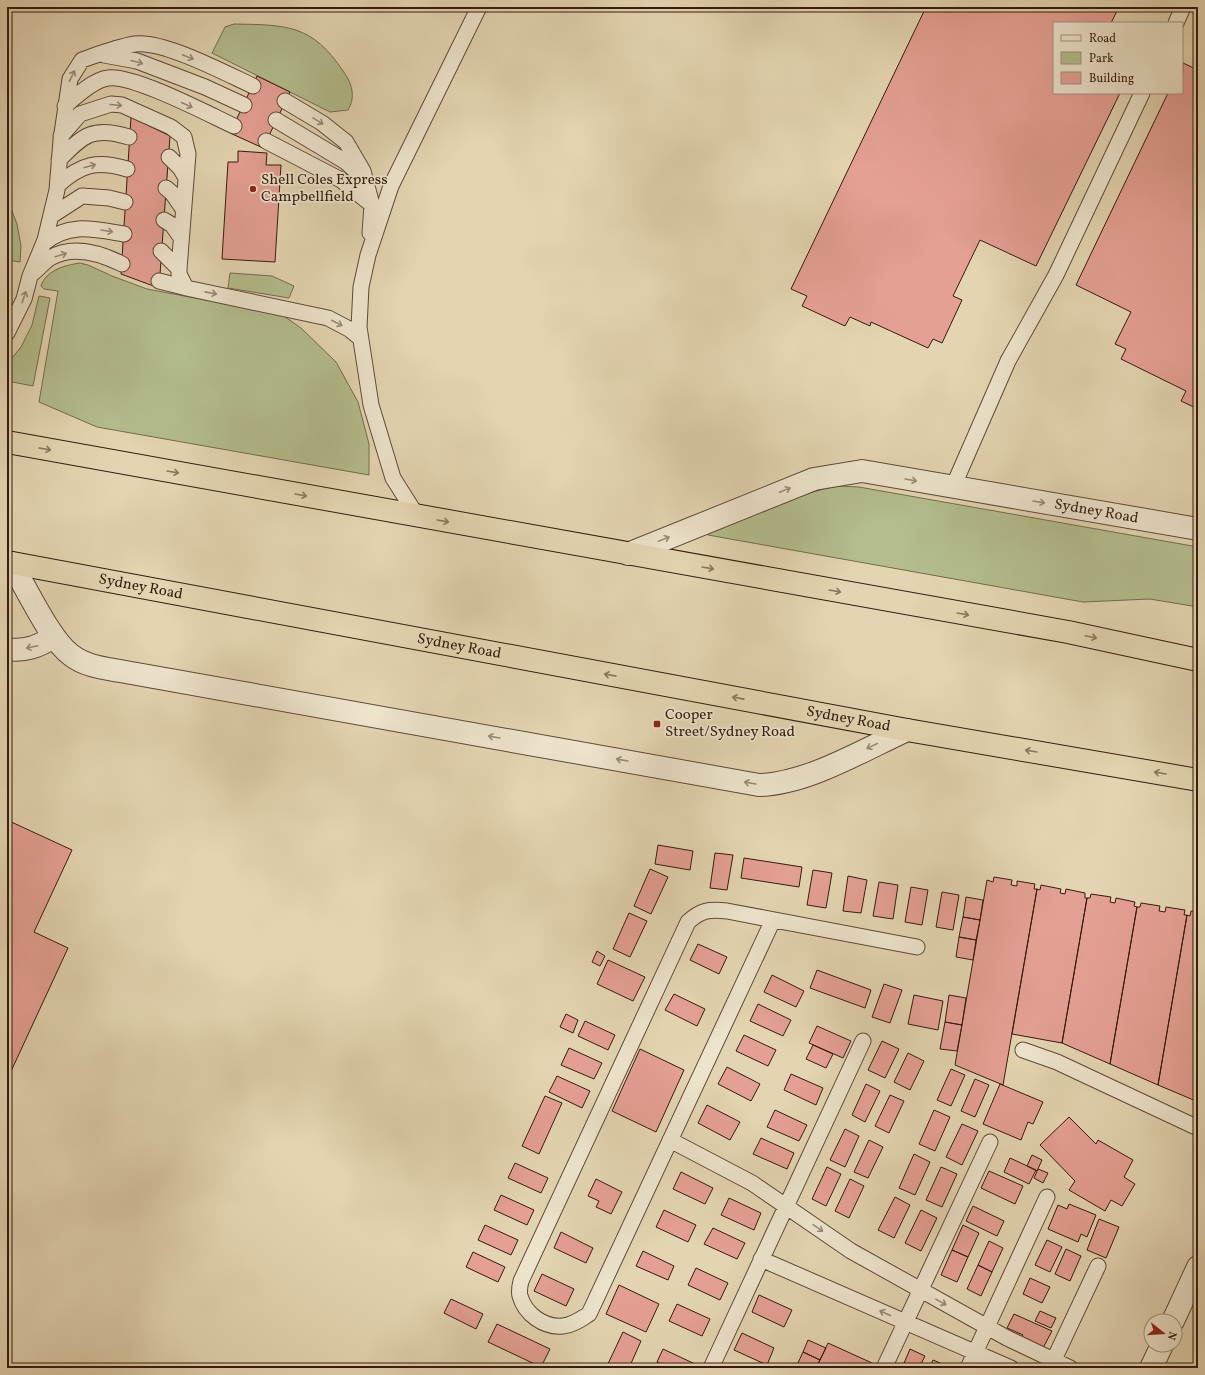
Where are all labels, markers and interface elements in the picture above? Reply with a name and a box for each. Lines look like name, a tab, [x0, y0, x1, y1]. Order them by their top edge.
legend	[1053, 22, 1183, 94]
text: Road	[1089, 31, 1116, 47]
text: Park	[1089, 51, 1114, 67]
one-way arrow	[182, 53, 194, 61]
one-way arrow	[130, 59, 143, 66]
one-way arrow	[69, 71, 76, 83]
text: Building	[1089, 71, 1134, 87]
one-way arrow	[109, 102, 122, 109]
one-way arrow	[181, 102, 193, 109]
one-way arrow	[312, 117, 323, 125]
one-way arrow	[83, 162, 96, 169]
place label: Shell Coles Express Campbellfield	[261, 170, 388, 208]
marker: Shell Coles Express Campbellfield	[248, 184, 258, 194]
one-way arrow	[100, 227, 113, 235]
one-way arrow	[55, 250, 67, 258]
one-way arrow	[204, 290, 217, 298]
one-way arrow	[20, 292, 28, 304]
one-way arrow	[331, 320, 343, 327]
one-way arrow	[38, 445, 51, 453]
one-way arrow	[166, 468, 179, 476]
one-way arrow	[904, 476, 917, 484]
one-way arrow	[778, 486, 790, 494]
one-way arrow	[294, 491, 307, 499]
street label: Sydney Road	[1053, 494, 1140, 529]
one-way arrow	[1032, 498, 1045, 506]
one-way arrow	[436, 517, 449, 525]
one-way arrow	[657, 535, 669, 542]
one-way arrow	[701, 564, 714, 572]
street label: Sydney Road	[97, 569, 185, 605]
one-way arrow	[829, 587, 842, 595]
one-way arrow	[957, 610, 970, 618]
street label: Sydney Road	[415, 628, 503, 665]
one-way arrow	[1084, 634, 1097, 642]
one-way arrow	[25, 644, 38, 652]
one-way arrow	[604, 670, 617, 678]
one-way arrow	[732, 694, 745, 702]
street label: Sydney Road	[805, 701, 892, 737]
place label: Cooper Street/Sydney Road	[665, 705, 795, 743]
marker: Cooper Street/Sydney Road	[652, 719, 662, 729]
one-way arrow	[488, 733, 501, 741]
one-way arrow	[866, 743, 878, 750]
one-way arrow	[1025, 747, 1038, 755]
one-way arrow	[616, 756, 629, 764]
one-way arrow	[1153, 769, 1166, 777]
one-way arrow	[744, 779, 757, 787]
one-way arrow	[812, 1224, 823, 1232]
one-way arrow	[935, 1298, 947, 1306]
one-way arrow	[880, 1309, 892, 1316]
north arrow	[1143, 1313, 1183, 1353]
text: N	[1163, 1329, 1179, 1342]

